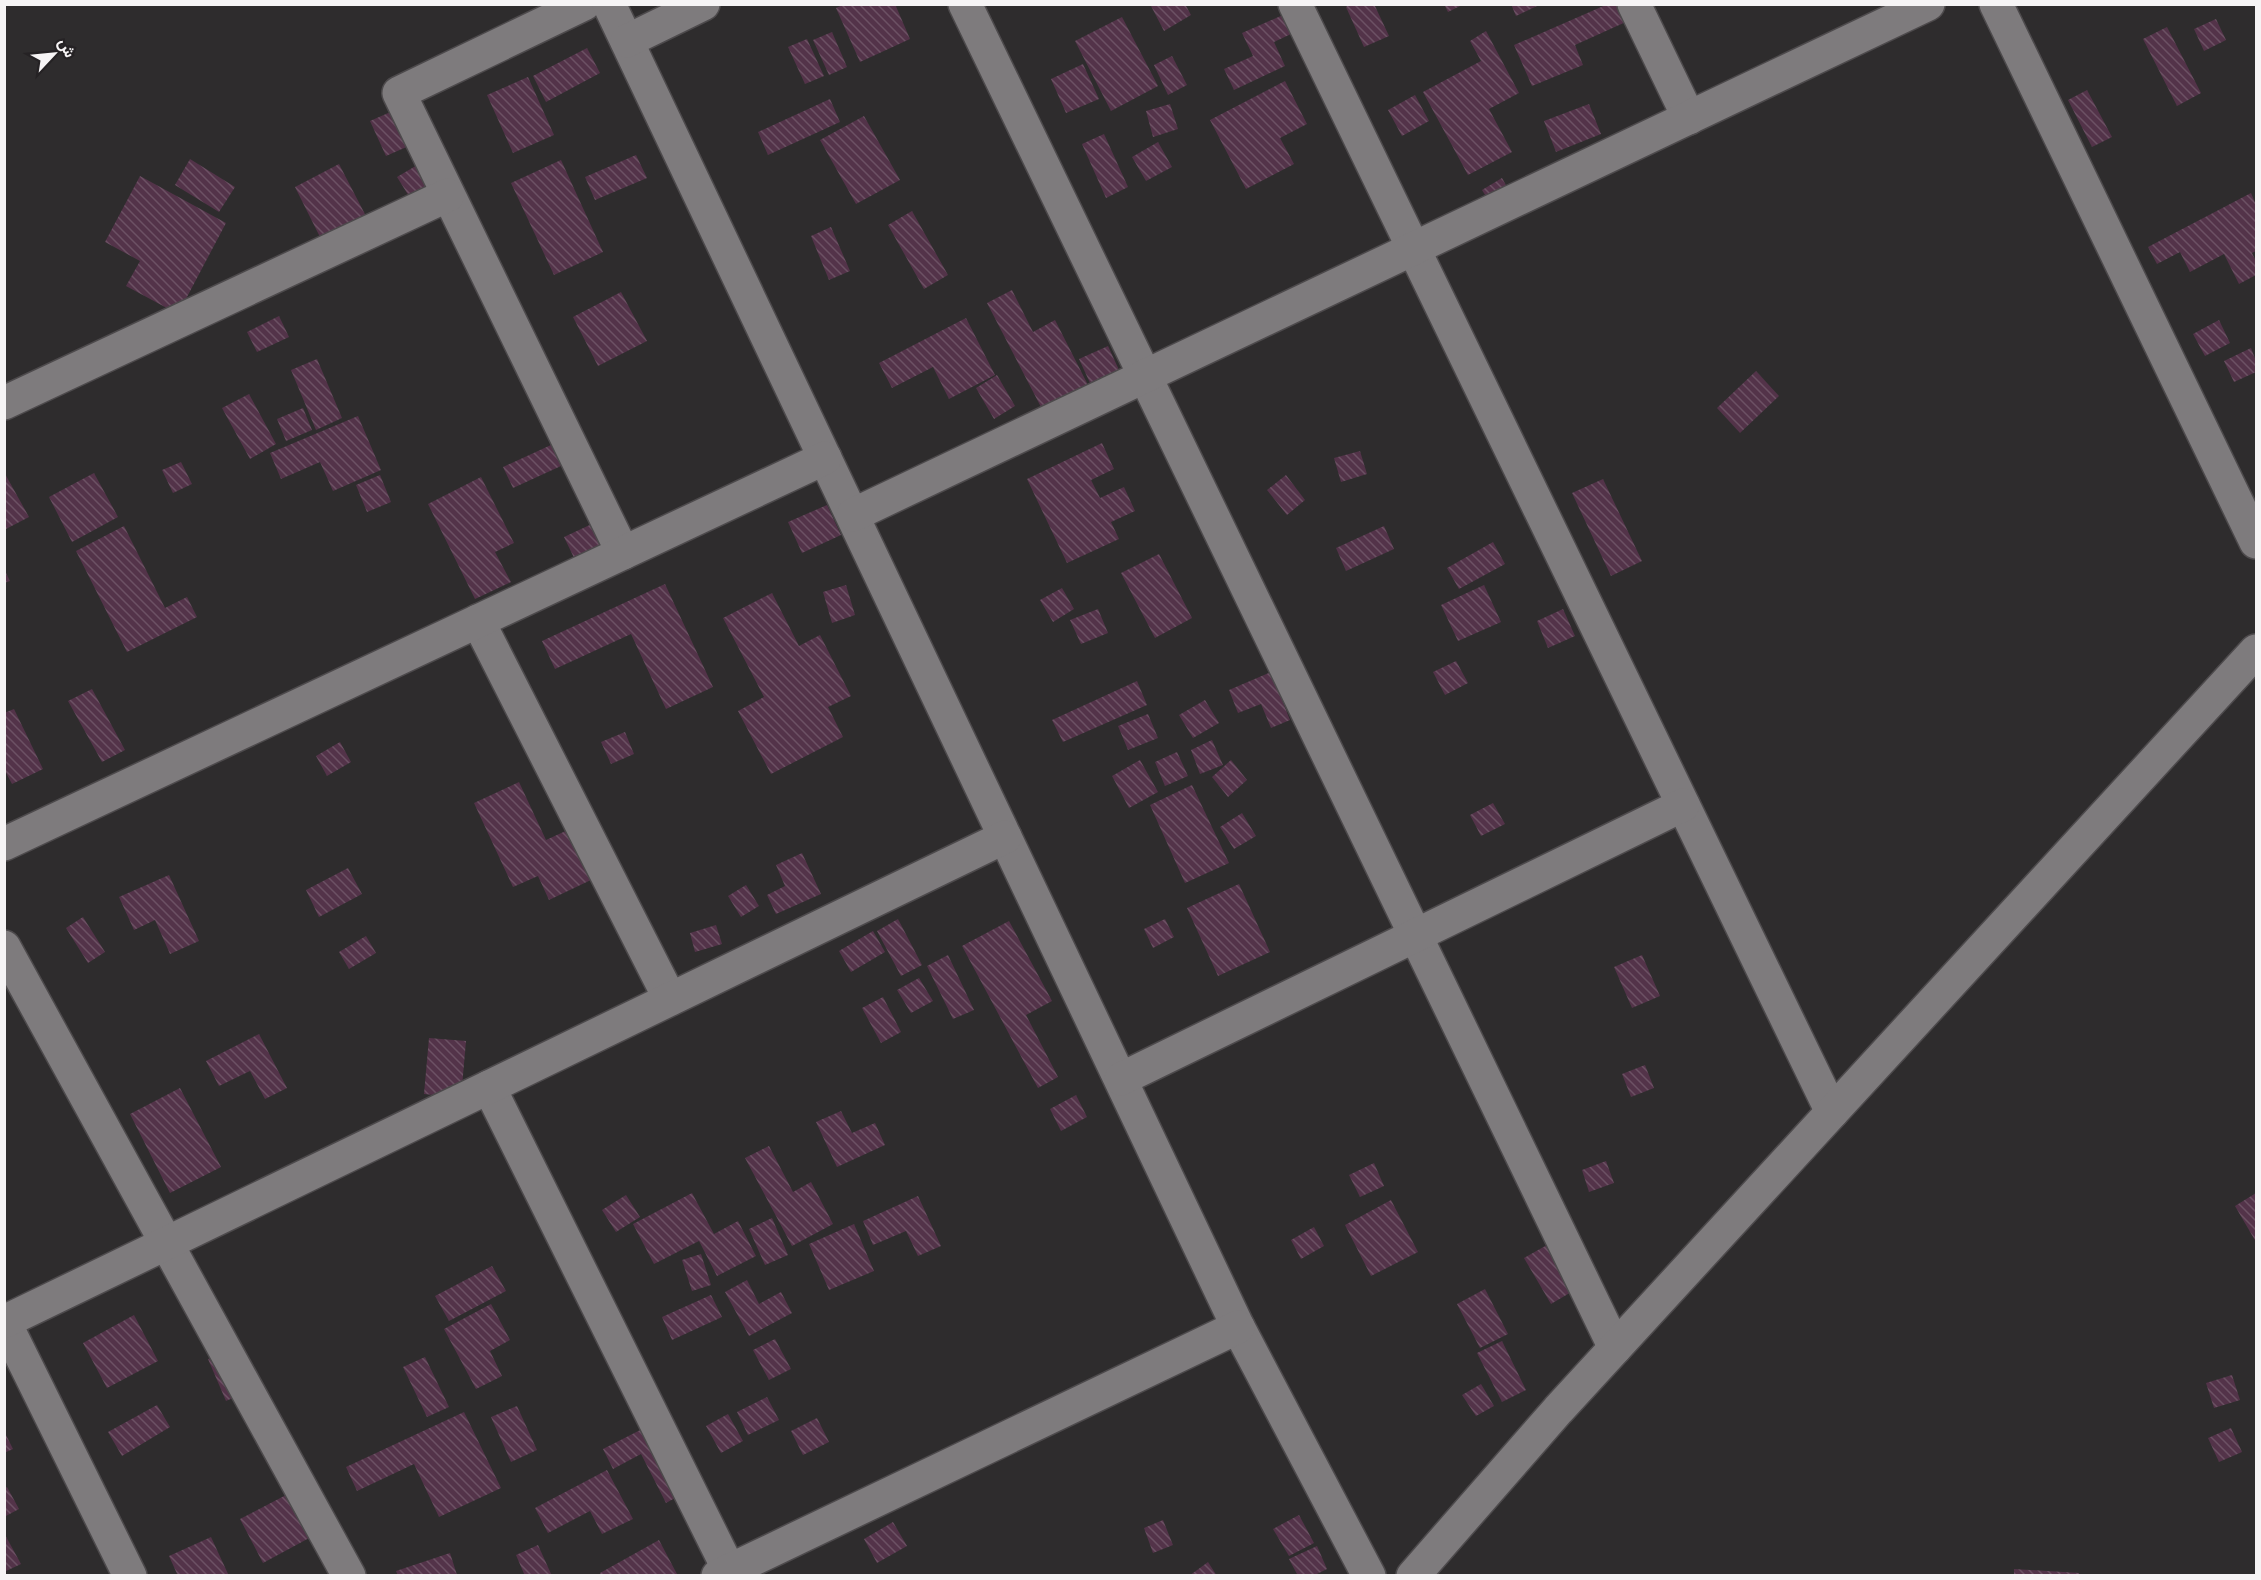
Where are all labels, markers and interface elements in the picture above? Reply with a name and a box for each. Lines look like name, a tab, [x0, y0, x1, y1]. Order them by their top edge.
north arrow	[24, 24, 84, 84]
text: ش	[54, 34, 81, 60]

